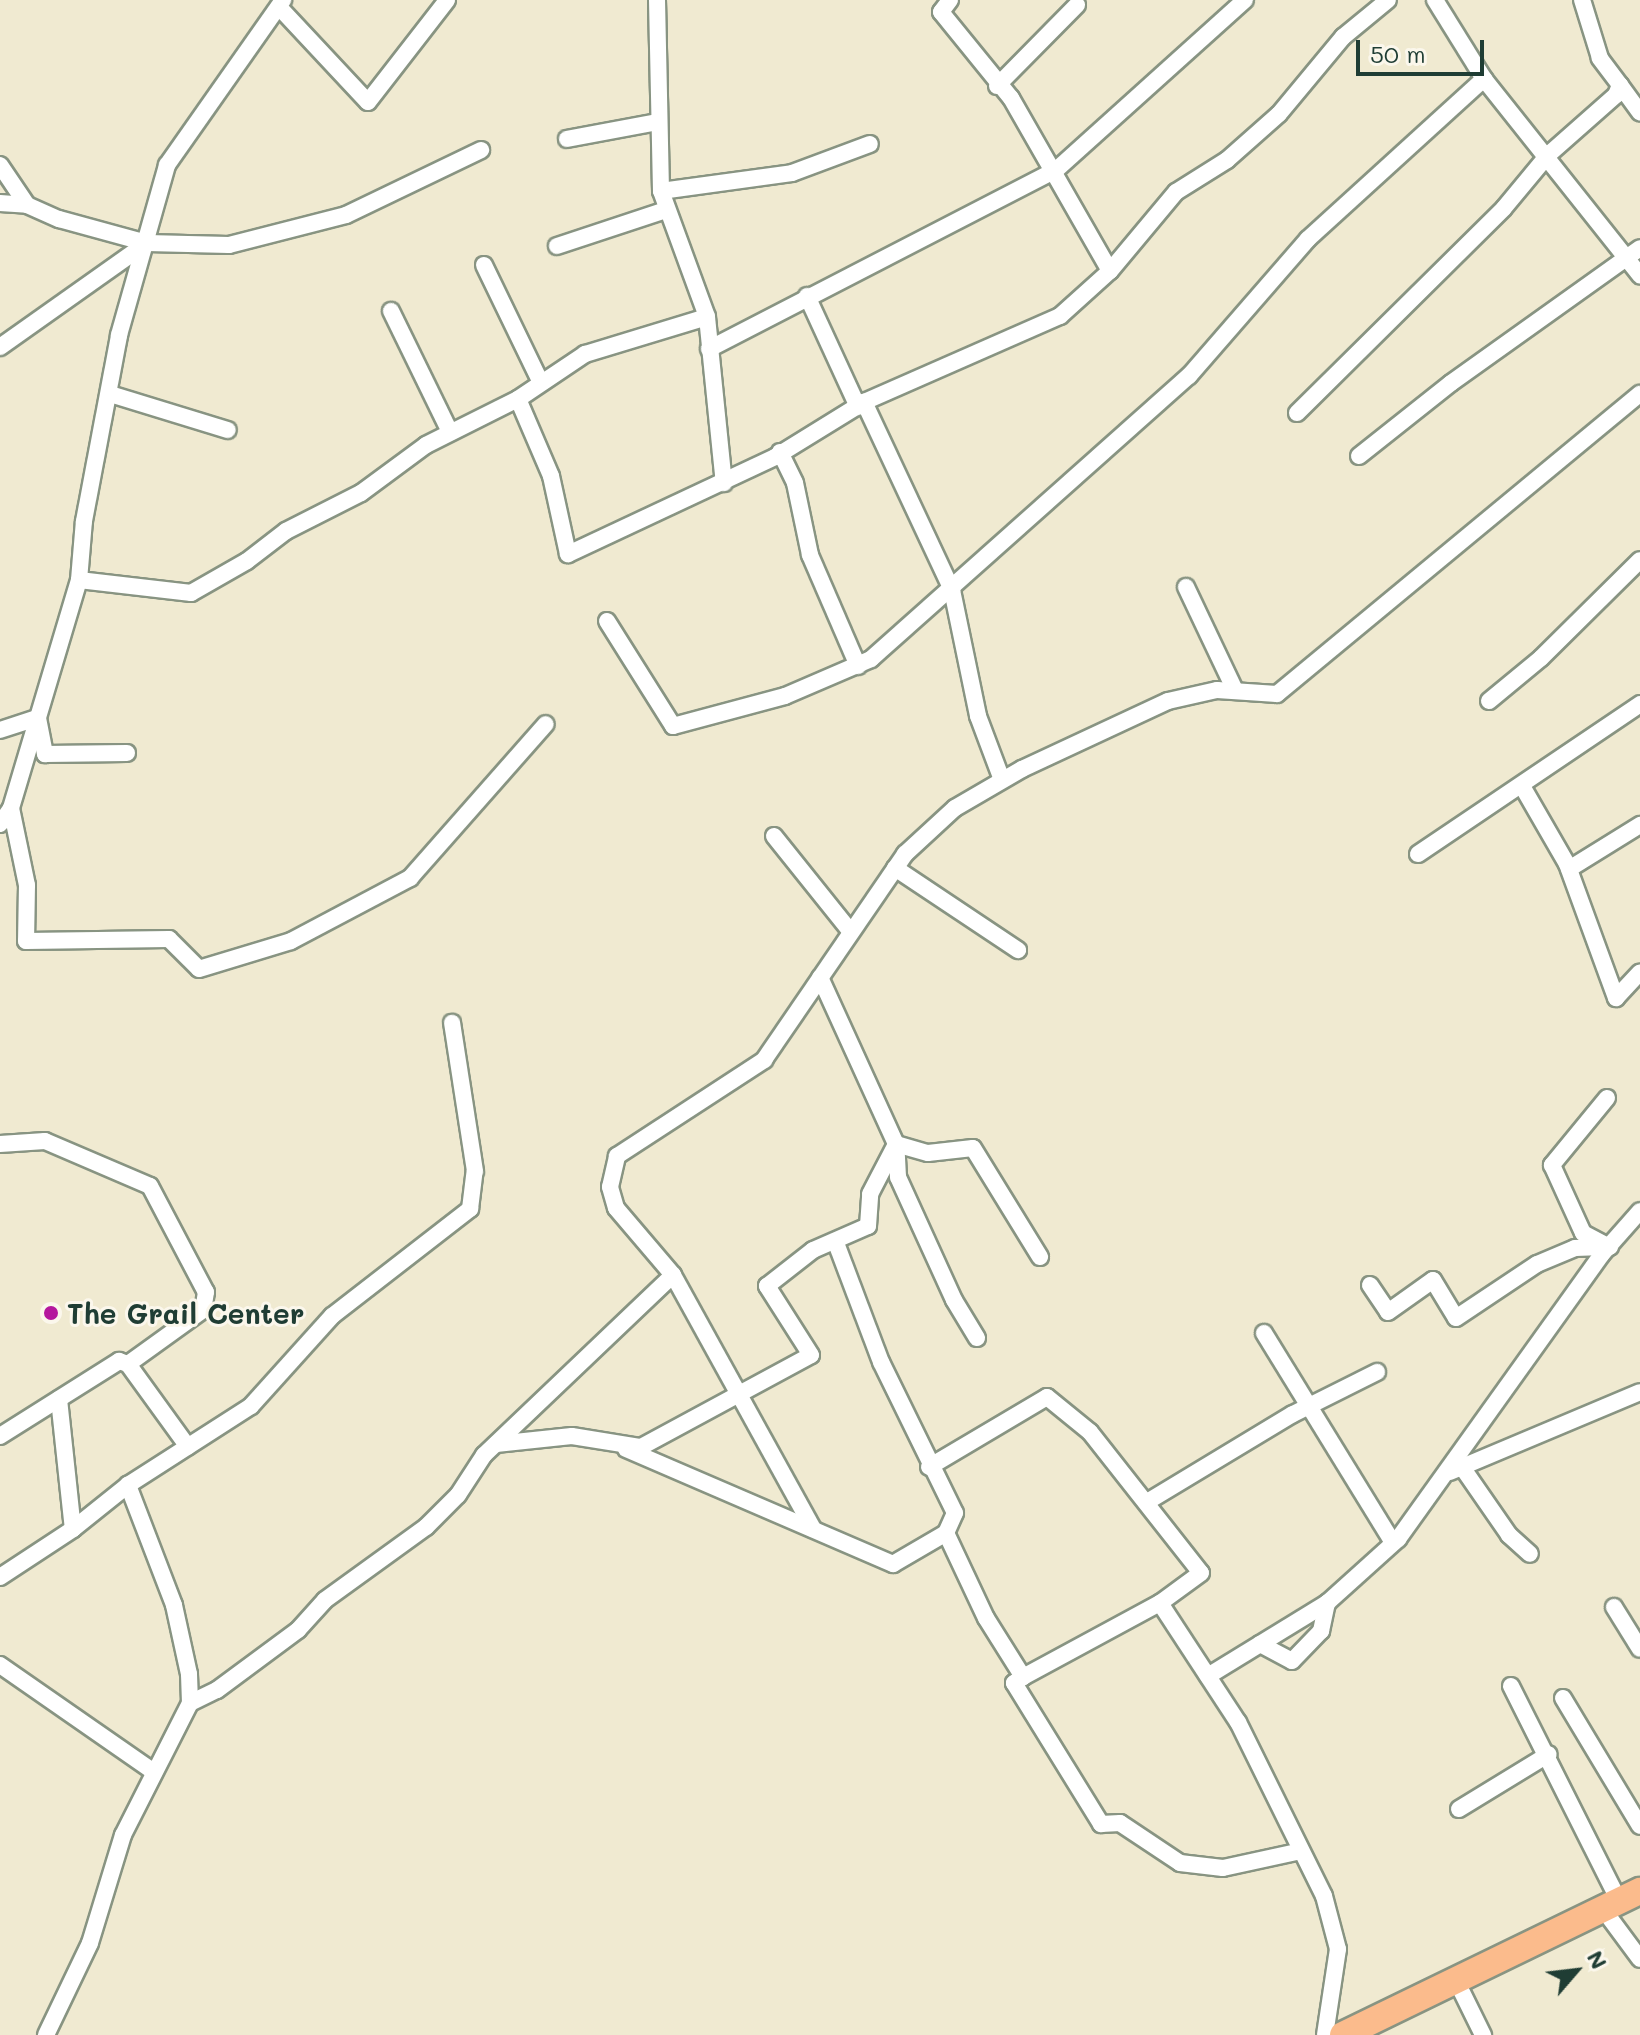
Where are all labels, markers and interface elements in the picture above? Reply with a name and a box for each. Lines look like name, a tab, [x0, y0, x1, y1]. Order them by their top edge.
scale bar	[1360, 24, 1488, 74]
text: 50 m	[1370, 38, 1426, 69]
place label: The Grail Center	[67, 1296, 304, 1330]
marker: The Grail Center	[42, 1304, 60, 1322]
north arrow	[1536, 1931, 1616, 2011]
text: N	[1581, 1945, 1614, 1974]

